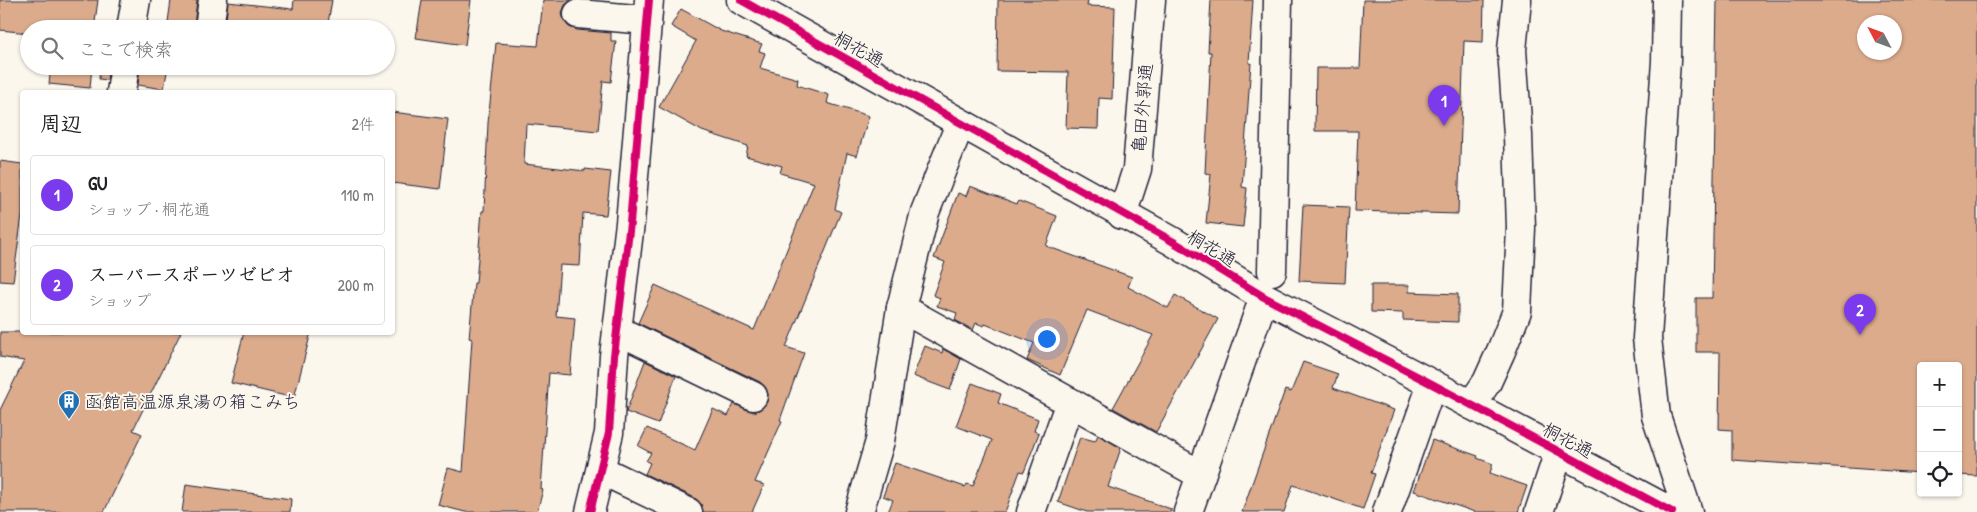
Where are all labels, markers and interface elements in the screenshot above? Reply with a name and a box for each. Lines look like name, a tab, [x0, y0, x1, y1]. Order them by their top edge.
north arrow	[1857, 15, 1902, 60]
search box	[20, 20, 395, 75]
street label: 桐花通	[829, 25, 889, 73]
icon: search	[38, 34, 66, 62]
text: ここで検索	[78, 36, 173, 62]
street label: 亀田外郭通	[1126, 62, 1158, 154]
pin: 1	[1428, 85, 1460, 126]
text: 周辺	[40, 109, 82, 138]
text: 2件	[352, 113, 375, 135]
text: GU	[88, 170, 108, 196]
text: 1	[54, 184, 60, 206]
text: 110 m	[341, 184, 374, 206]
text: ショップ · 桐花通	[88, 198, 210, 220]
street label: 桐花通	[1182, 223, 1242, 273]
text: スーパースポーツゼビオ	[88, 261, 295, 287]
text: 2	[53, 274, 61, 296]
text: 200 m	[338, 274, 374, 296]
text: ショップ	[88, 289, 151, 311]
pin: 2	[1844, 294, 1876, 335]
your location	[1034, 326, 1060, 352]
map controls	[1917, 362, 1962, 497]
button: +	[1917, 362, 1962, 407]
building icon: 函館高温源泉湯の箱こみち	[57, 389, 81, 420]
place label: 函館高温源泉湯の箱こみち	[85, 389, 300, 414]
button: −	[1917, 407, 1962, 452]
street label: 桐花通	[1538, 416, 1598, 464]
button: locate	[1917, 452, 1962, 497]

